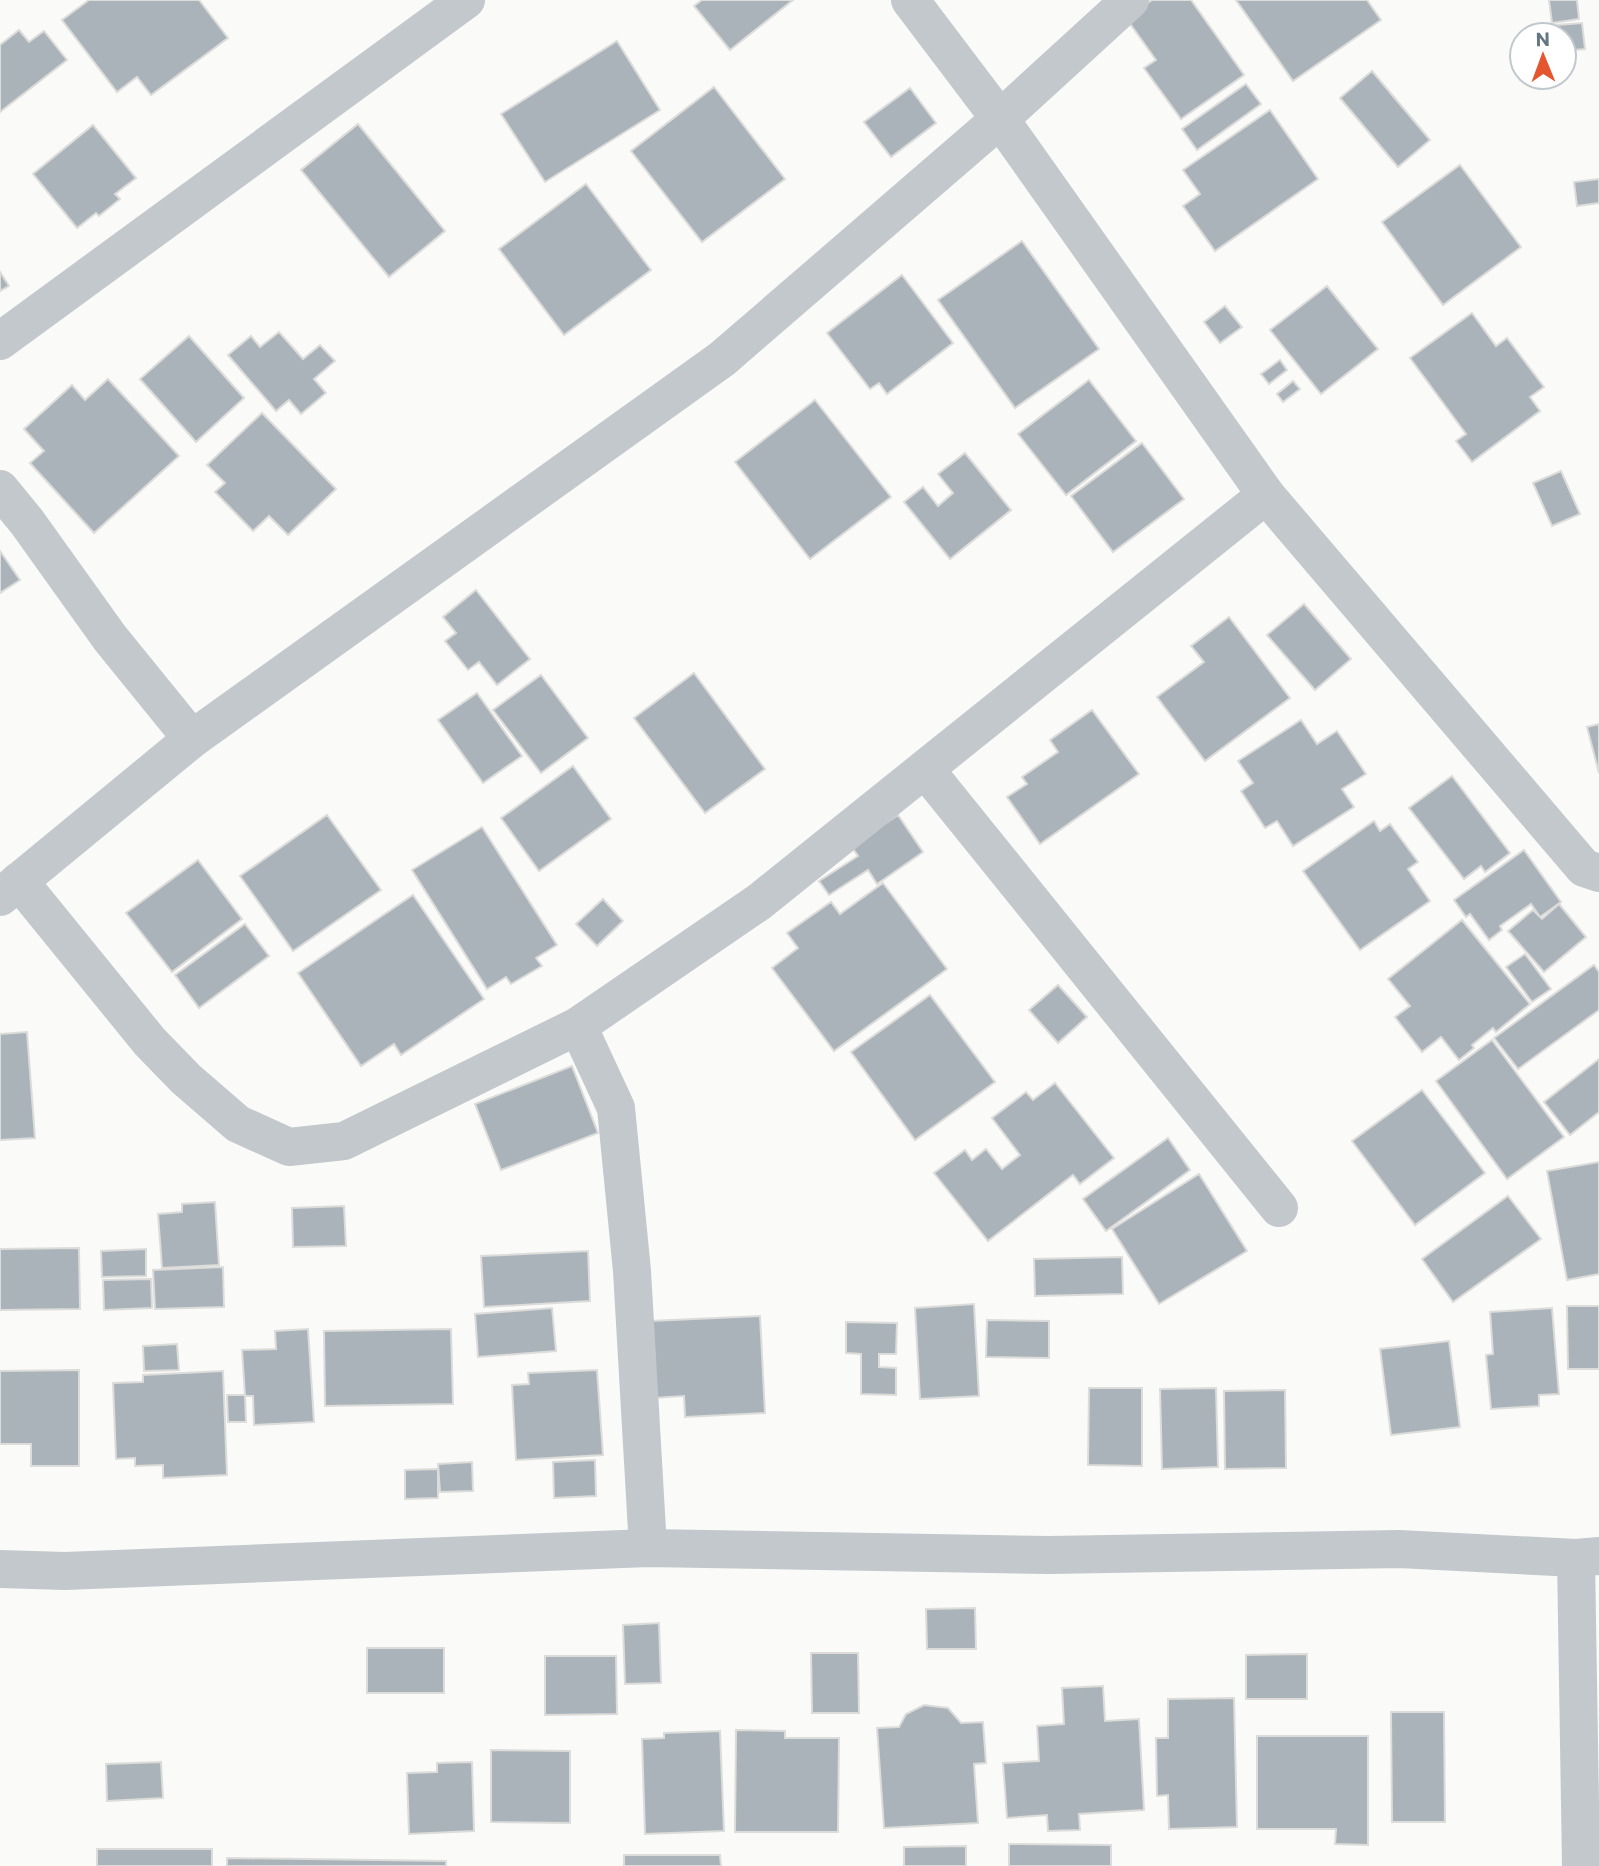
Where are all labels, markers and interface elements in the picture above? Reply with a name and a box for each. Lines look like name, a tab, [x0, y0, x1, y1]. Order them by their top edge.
north arrow	[1508, 21, 1578, 91]
text: N	[1535, 27, 1550, 50]

